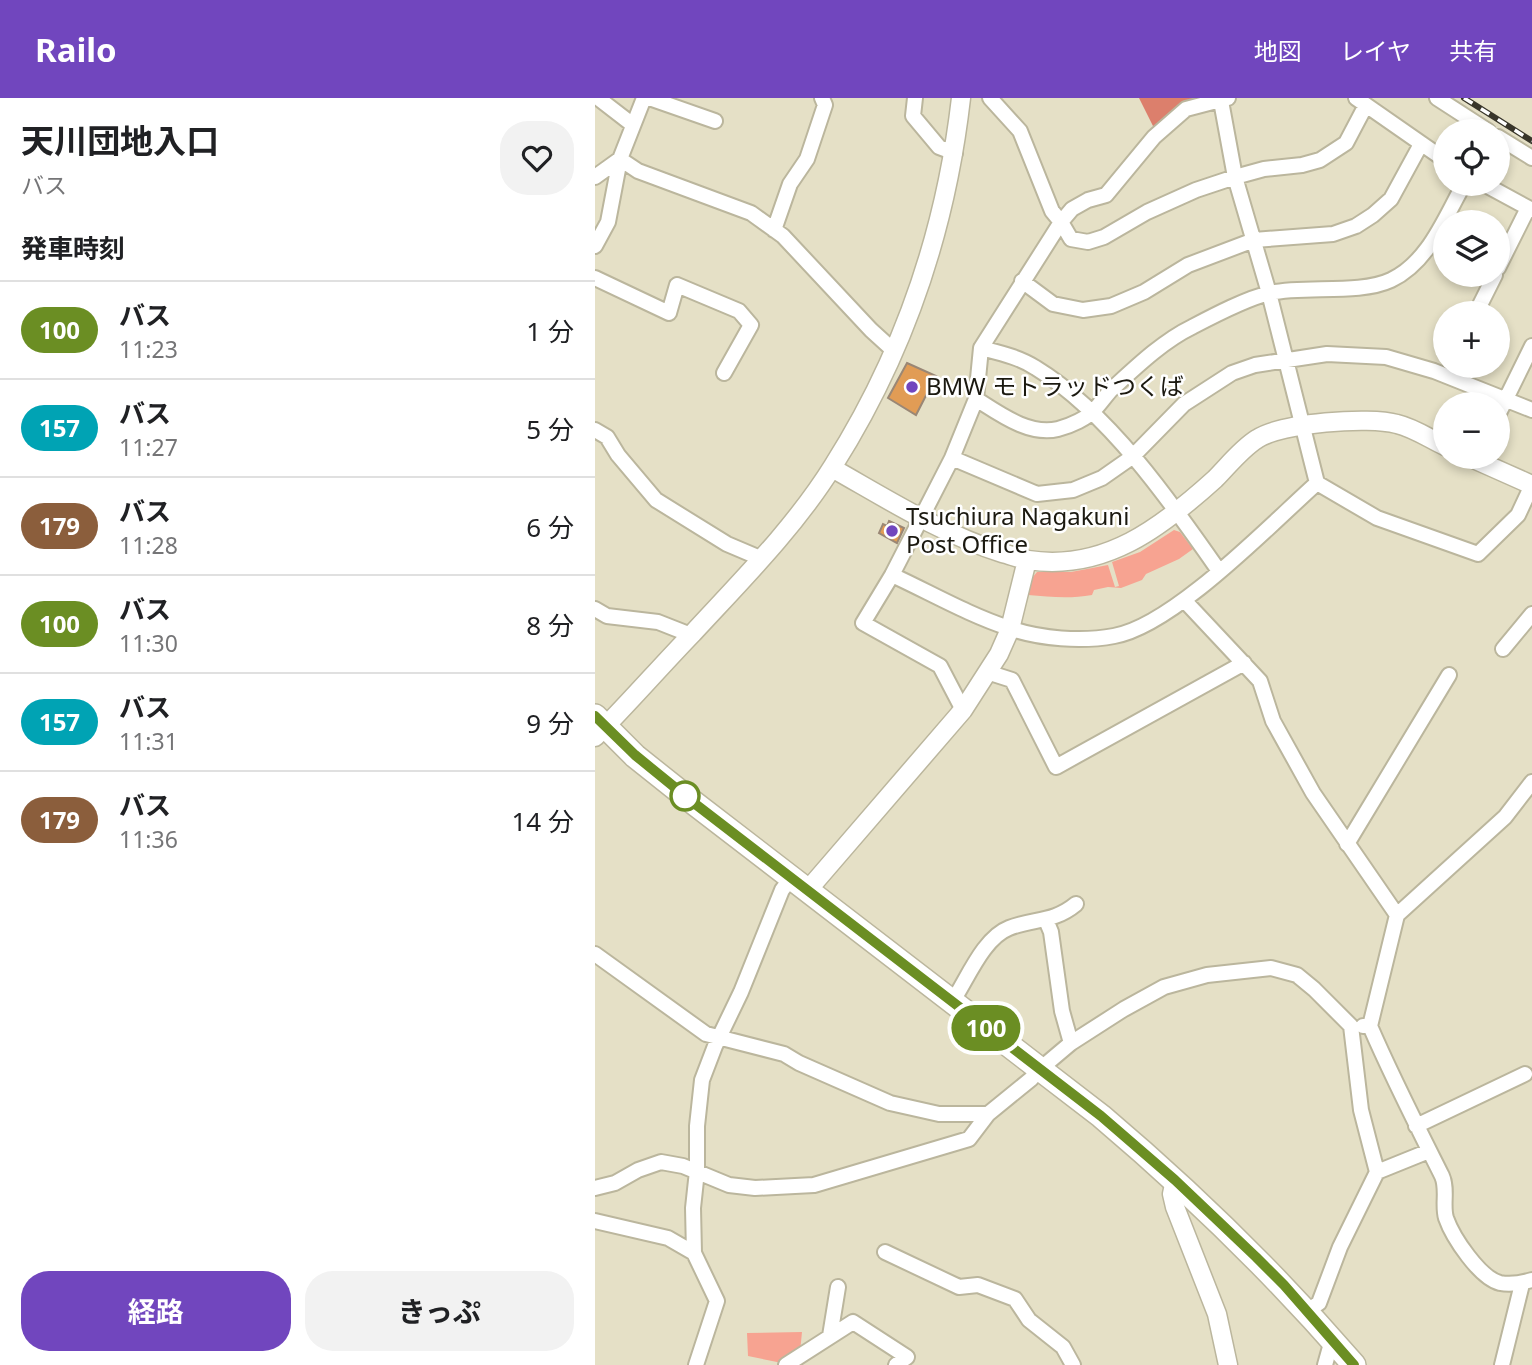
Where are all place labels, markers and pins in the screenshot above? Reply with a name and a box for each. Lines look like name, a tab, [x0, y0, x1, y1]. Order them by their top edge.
place label: BMW モトラッドつくば	[926, 369, 1184, 402]
marker: BMW モトラッドつくば	[904, 379, 920, 395]
place label: Tsuchiura Nagakuni Post Office	[906, 499, 1129, 560]
marker: Tsuchiura Nagakuni Post Office	[884, 523, 900, 539]
unlabelled marker	[670, 781, 700, 811]

